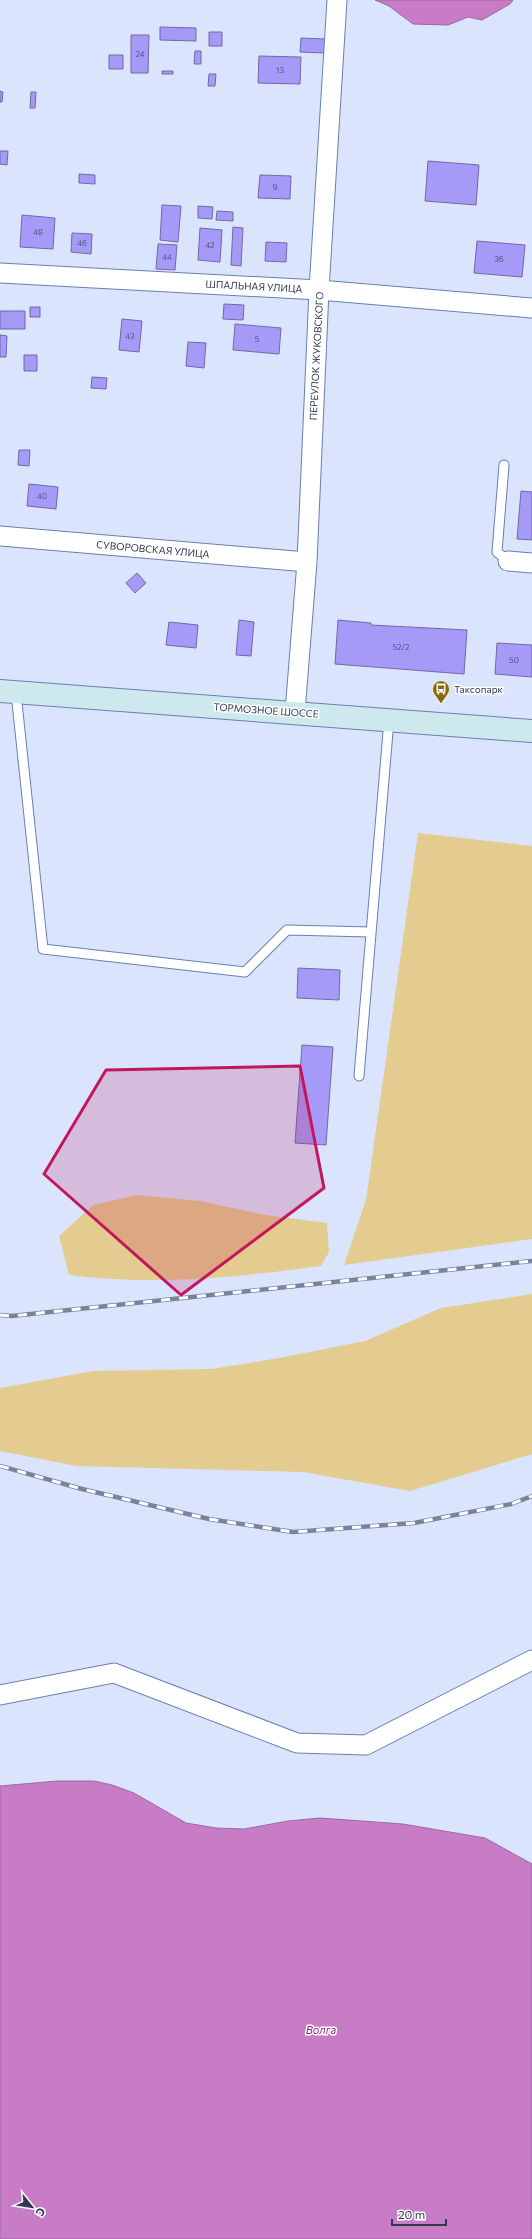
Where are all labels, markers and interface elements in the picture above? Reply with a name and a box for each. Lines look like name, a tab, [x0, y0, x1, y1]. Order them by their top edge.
house number: 24	[135, 49, 145, 59]
house number: 13	[276, 65, 284, 75]
house number: 9	[273, 182, 278, 192]
house number: 48	[33, 227, 43, 237]
house number: 46	[77, 238, 87, 248]
house number: 42	[205, 240, 215, 250]
house number: 44	[162, 252, 172, 262]
house number: 36	[494, 254, 504, 264]
street label: ШПАЛЬНАЯ УЛИЦА	[205, 277, 303, 295]
street label: ПЕРЕУЛОК ЖУКОВСКОГО	[307, 291, 325, 421]
house number: 43	[125, 331, 135, 341]
house number: 5	[255, 334, 260, 344]
house number: 40	[37, 491, 47, 501]
street label: СУВОРОВСКАЯ УЛИЦА	[96, 538, 210, 560]
house number: 52/2	[392, 642, 410, 652]
house number: 50	[509, 655, 519, 665]
bus stop icon: Таксопарк	[431, 679, 451, 704]
place label: Таксопарк	[454, 683, 504, 695]
street label: ТОРМОЗНОЕ ШОССЕ	[213, 700, 319, 720]
water label: Волга	[306, 2023, 337, 2036]
north arrow	[12, 2187, 52, 2227]
scale bar	[392, 2201, 446, 2227]
text: С	[33, 2206, 49, 2219]
text: 20 m	[398, 2207, 425, 2221]

